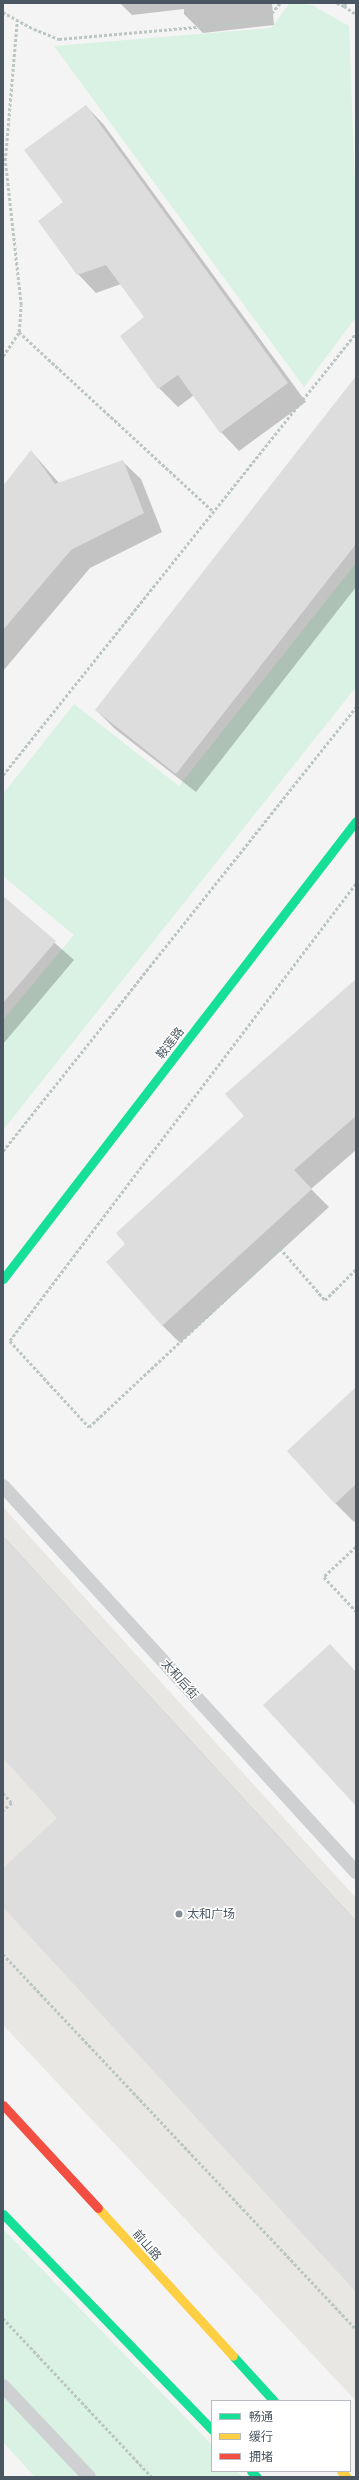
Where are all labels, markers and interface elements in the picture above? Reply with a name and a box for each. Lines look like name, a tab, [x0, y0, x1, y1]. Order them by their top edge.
street label: 鞍莲路	[153, 1024, 187, 1062]
street label: 太和后街	[159, 1656, 201, 1702]
place label: 太和广场	[187, 1907, 235, 1921]
marker: 太和广场	[174, 1909, 184, 1919]
street label: 前山路	[130, 2227, 164, 2263]
legend	[211, 2400, 351, 2472]
text: 畅通	[249, 2407, 273, 2426]
text: 缓行	[249, 2427, 273, 2446]
text: 拥堵	[249, 2447, 273, 2466]

